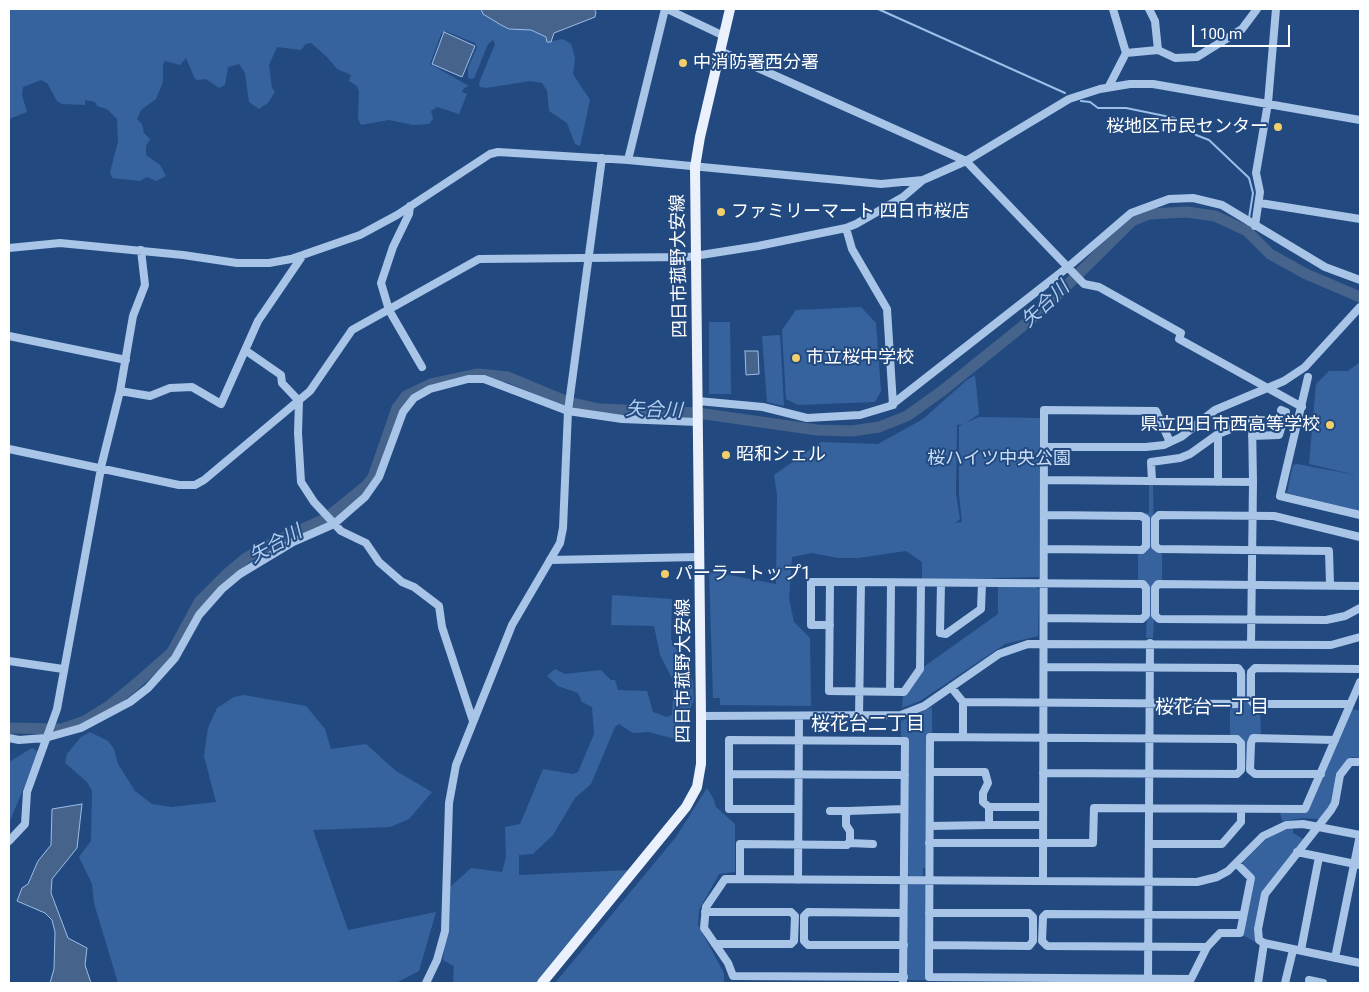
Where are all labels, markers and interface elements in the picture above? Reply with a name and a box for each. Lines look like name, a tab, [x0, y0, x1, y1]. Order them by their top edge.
scale bar	[1194, 15, 1292, 47]
text: 100 m	[1200, 25, 1242, 43]
place label: 中消防署西分署	[693, 52, 819, 74]
marker: 中消防署西分署	[677, 57, 689, 69]
place label: 桜地区市民センター	[1106, 116, 1268, 138]
marker: 桜地区市民センター	[1272, 121, 1284, 133]
street label: 四日市菰野大安線	[668, 194, 692, 338]
place label: ファミリーマート 四日市桜店	[731, 201, 969, 223]
marker: ファミリーマート 四日市桜店	[715, 206, 727, 218]
water label: 矢合川	[1017, 277, 1075, 333]
place label: 市立桜中学校	[806, 347, 914, 369]
marker: 市立桜中学校	[790, 352, 802, 364]
water label: 矢合川	[625, 399, 683, 423]
place label: 県立四日市西高等学校	[1140, 414, 1320, 436]
marker: 県立四日市西高等学校	[1324, 419, 1336, 431]
place label: 昭和シェル	[736, 444, 826, 466]
park label: 桜ハイツ中央公園	[927, 448, 1071, 470]
marker: 昭和シェル	[720, 449, 732, 461]
water label: 矢合川	[246, 521, 306, 569]
place label: パーラートップ1	[675, 563, 811, 585]
marker: パーラートップ1	[659, 568, 671, 580]
street label: 四日市菰野大安線	[673, 599, 695, 743]
district label: 桜花台一丁目	[1155, 697, 1269, 719]
district label: 桜花台二丁目	[811, 714, 925, 736]

